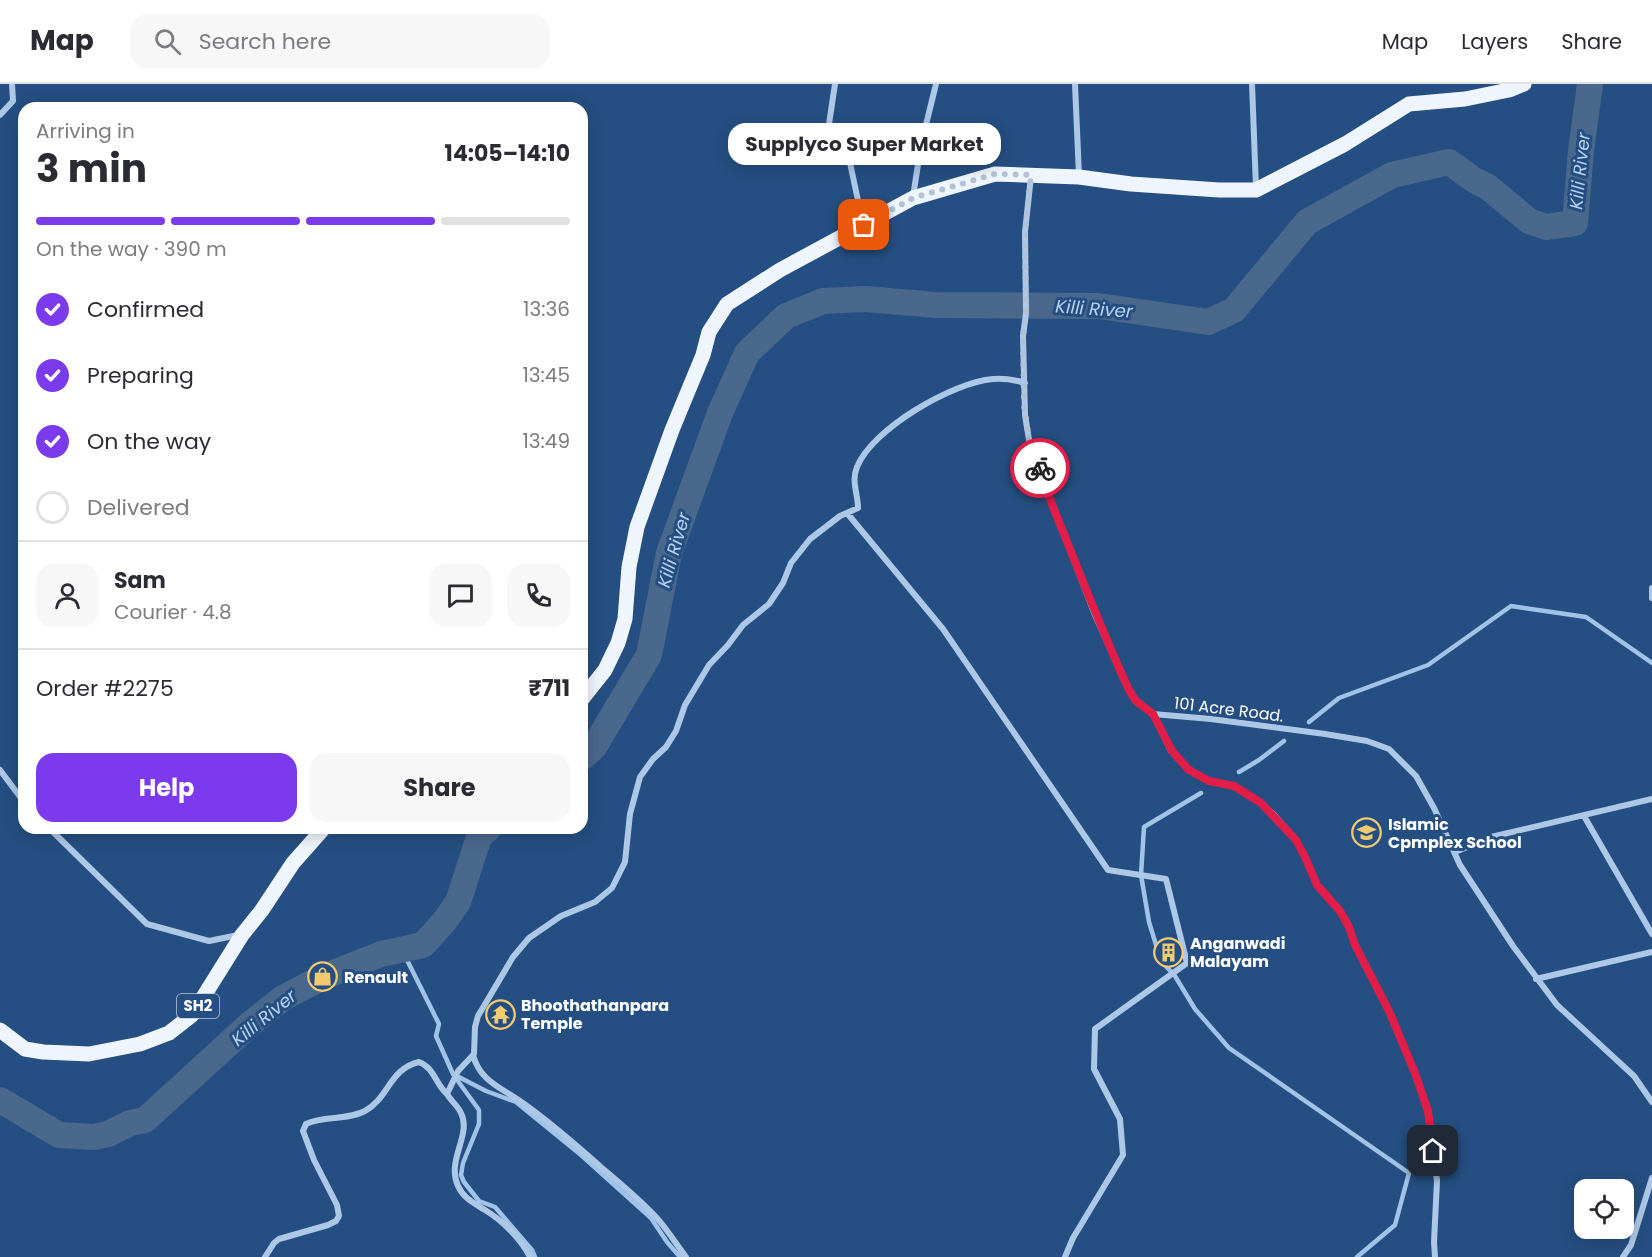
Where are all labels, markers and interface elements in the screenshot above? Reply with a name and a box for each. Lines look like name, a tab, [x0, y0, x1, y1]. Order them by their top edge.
search box	[130, 14, 550, 68]
text: Map	[30, 21, 94, 60]
icon: search	[151, 25, 184, 58]
text: Search here	[199, 26, 331, 57]
text: Map	[1382, 27, 1428, 56]
text: Layers	[1461, 27, 1528, 56]
text: Share	[1561, 27, 1622, 56]
text: Arriving in	[36, 117, 135, 145]
callout: Supplyco Super Market	[728, 123, 1000, 165]
text: Supplyco Super Market	[745, 130, 984, 158]
water label: Killi River	[1563, 130, 1596, 211]
text: 14:05–14:10	[445, 138, 570, 169]
text: 3 min	[36, 141, 147, 196]
pin	[838, 199, 889, 250]
icon: bag	[847, 208, 880, 241]
text: On the way · 390 m	[36, 235, 227, 263]
icon: check	[36, 293, 69, 326]
water label: Killi River	[1055, 293, 1135, 324]
text: Confirmed	[87, 294, 204, 325]
text: 13:36	[523, 295, 570, 323]
icon: check	[36, 359, 69, 392]
text: Preparing	[87, 360, 194, 391]
text: 13:45	[522, 361, 570, 389]
icon: check	[36, 425, 69, 458]
text: On the way	[87, 426, 211, 457]
text: 13:49	[522, 427, 570, 455]
courier	[1010, 438, 1070, 498]
icon: bike	[1024, 452, 1057, 485]
text: Delivered	[87, 492, 190, 523]
water label: Killi River	[651, 508, 697, 590]
button: person	[36, 564, 99, 627]
button: chat	[429, 564, 492, 627]
button: phone	[507, 564, 570, 627]
text: Sam	[114, 565, 166, 596]
text: Courier · 4.8	[114, 598, 232, 626]
text: Order #2275	[36, 673, 174, 704]
text: ₹711	[529, 673, 570, 704]
street label: 101 Acre Road.	[1173, 691, 1285, 728]
button: Help	[36, 753, 297, 822]
button: Share	[309, 753, 570, 822]
place label: Islamic Cpmplex School	[1388, 813, 1522, 854]
school or university icon: Islamic Cpmplex School	[1351, 817, 1383, 849]
place label: Anganwadi Malayam	[1190, 932, 1285, 973]
building icon: Anganwadi Malayam	[1153, 936, 1185, 968]
shop icon: Renault	[307, 961, 339, 993]
place label: Renault	[344, 966, 408, 989]
water label: Killi River	[226, 983, 303, 1052]
road number: SH2	[177, 994, 219, 1018]
place label: Bhoothathanpara Temple	[521, 994, 669, 1035]
temple icon: Bhoothathanpara Temple	[484, 998, 516, 1030]
pin	[1407, 1125, 1458, 1176]
icon: home	[1416, 1134, 1449, 1167]
map controls	[1574, 1179, 1634, 1239]
button: locate	[1574, 1179, 1634, 1239]

